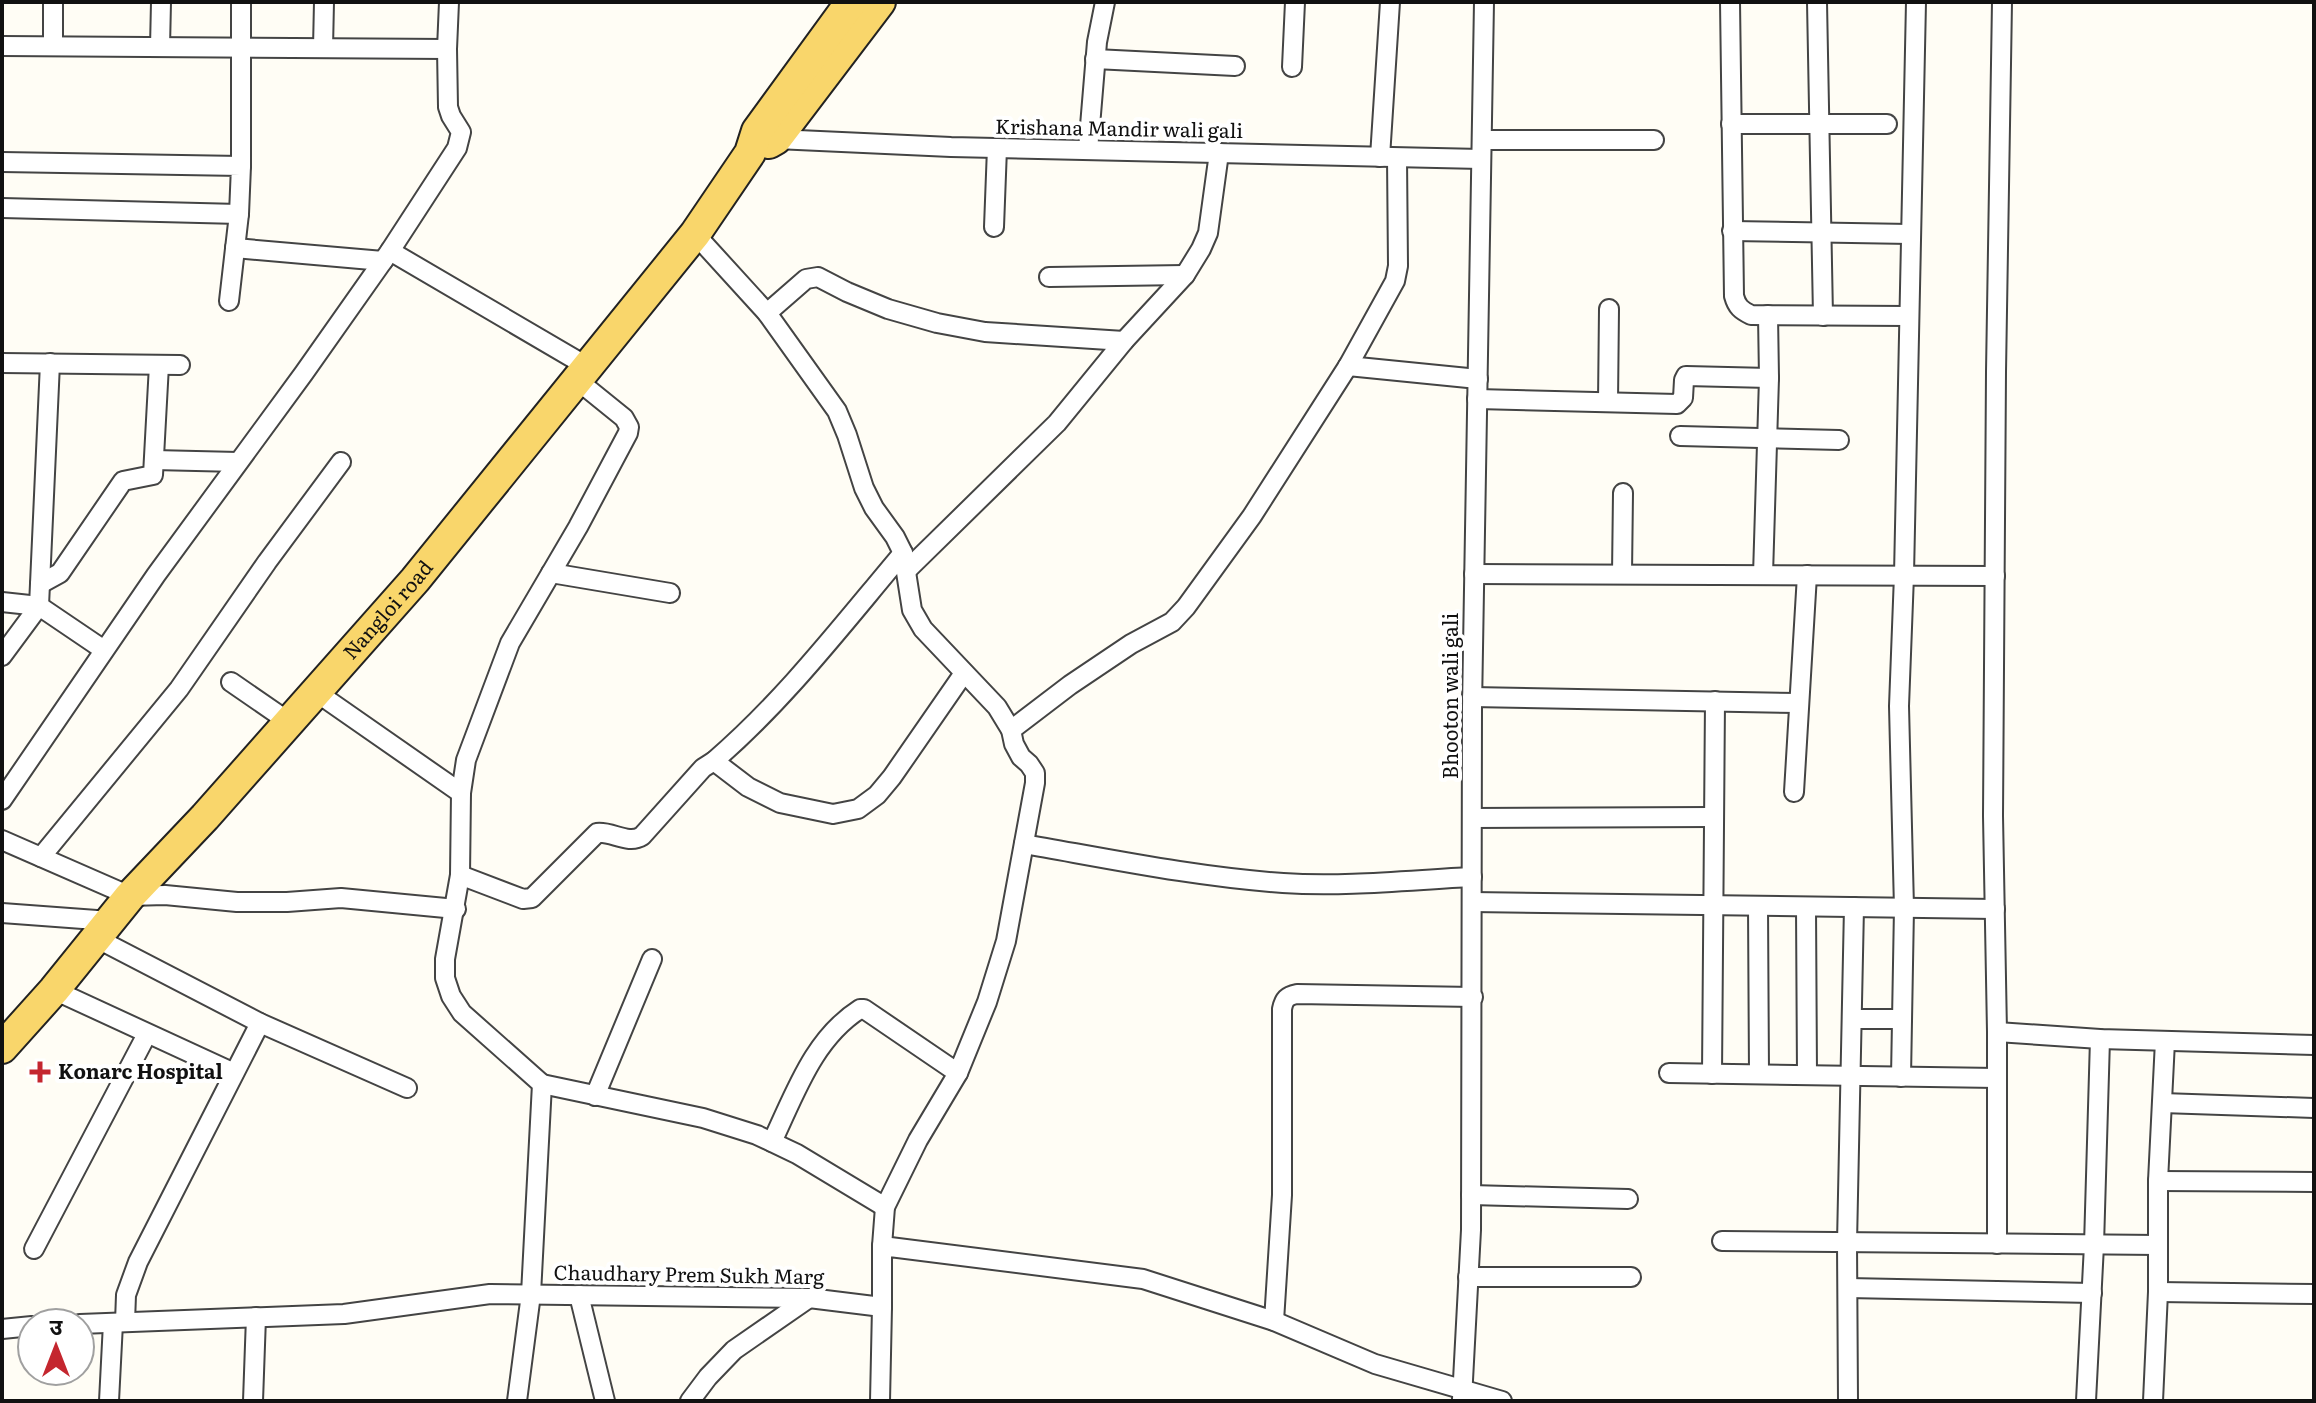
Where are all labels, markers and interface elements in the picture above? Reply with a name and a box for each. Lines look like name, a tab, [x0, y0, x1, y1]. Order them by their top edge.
street label: Krishana Mandir wali gali	[995, 110, 1244, 144]
street label: Nangloi road	[335, 553, 439, 665]
street label: Bhooton wali gali	[1434, 612, 1464, 779]
place label: Konarc Hospital	[58, 1055, 223, 1085]
marker: Konarc Hospital	[29, 1061, 51, 1083]
street label: Chaudhary Prem Sukh Marg	[553, 1256, 825, 1290]
north arrow	[16, 1307, 96, 1387]
text: उ	[50, 1309, 64, 1342]

